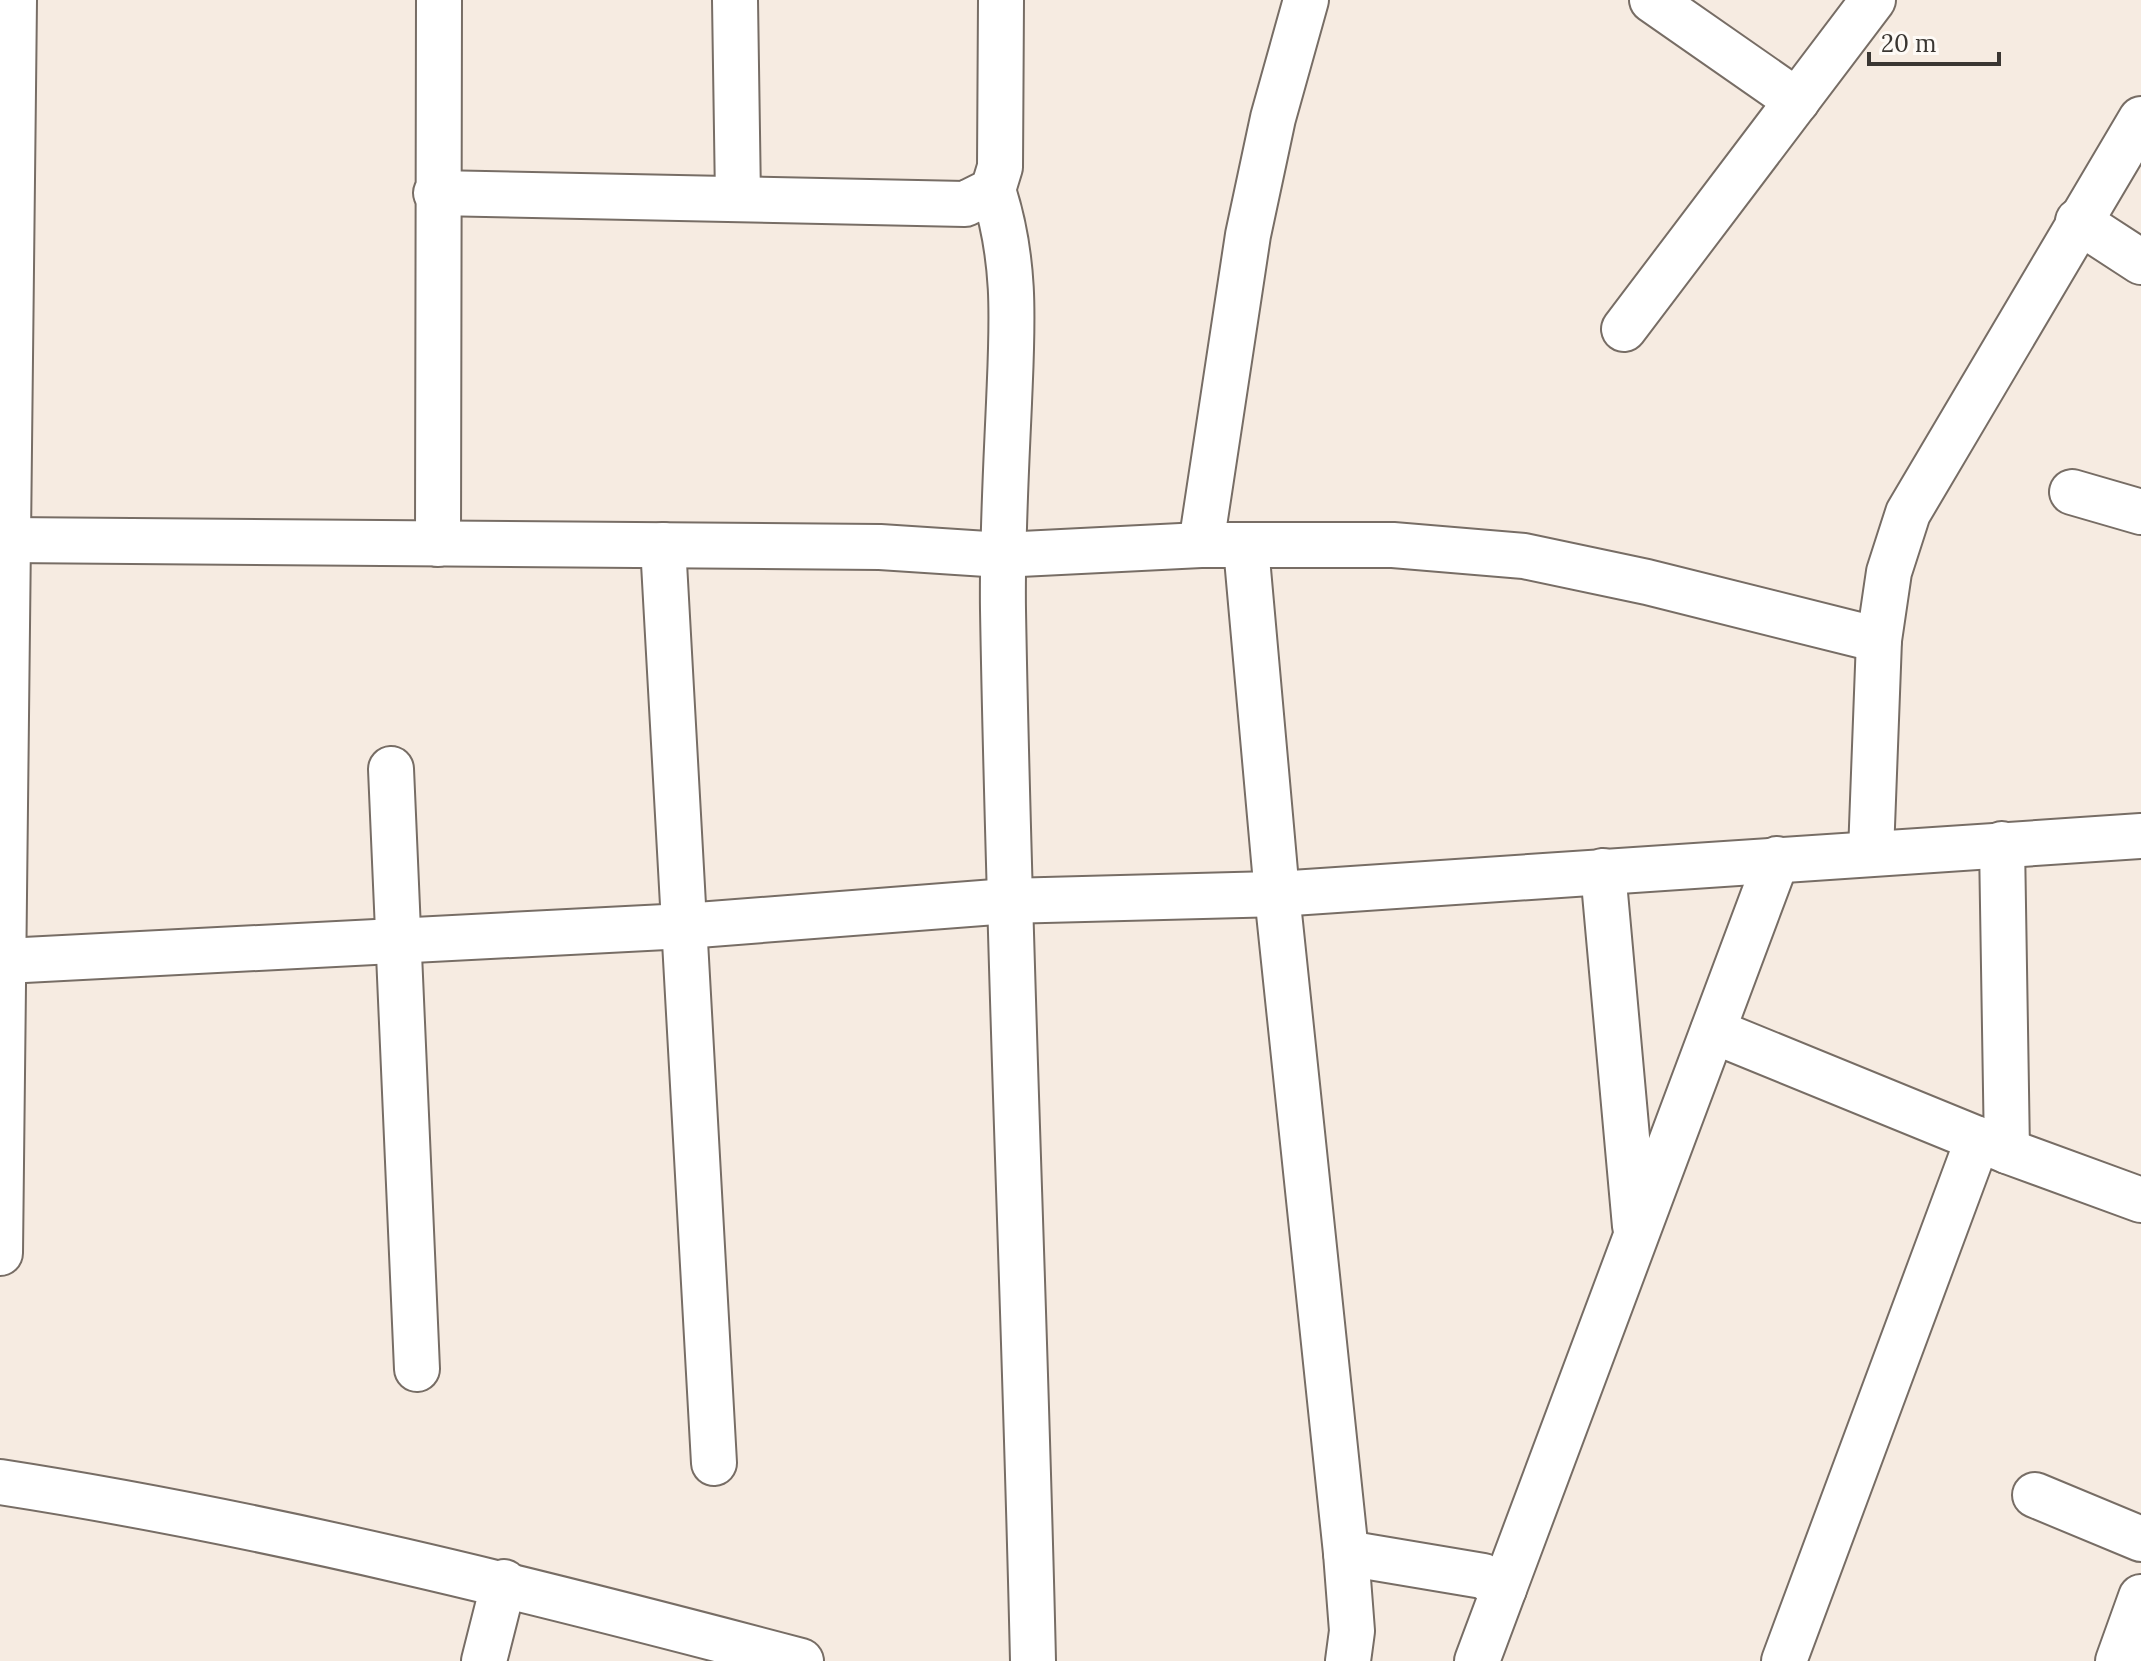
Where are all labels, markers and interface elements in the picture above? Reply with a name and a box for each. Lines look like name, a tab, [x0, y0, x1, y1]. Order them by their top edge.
scale bar	[1869, 16, 1999, 66]
text: 20 m	[1881, 28, 1937, 59]

